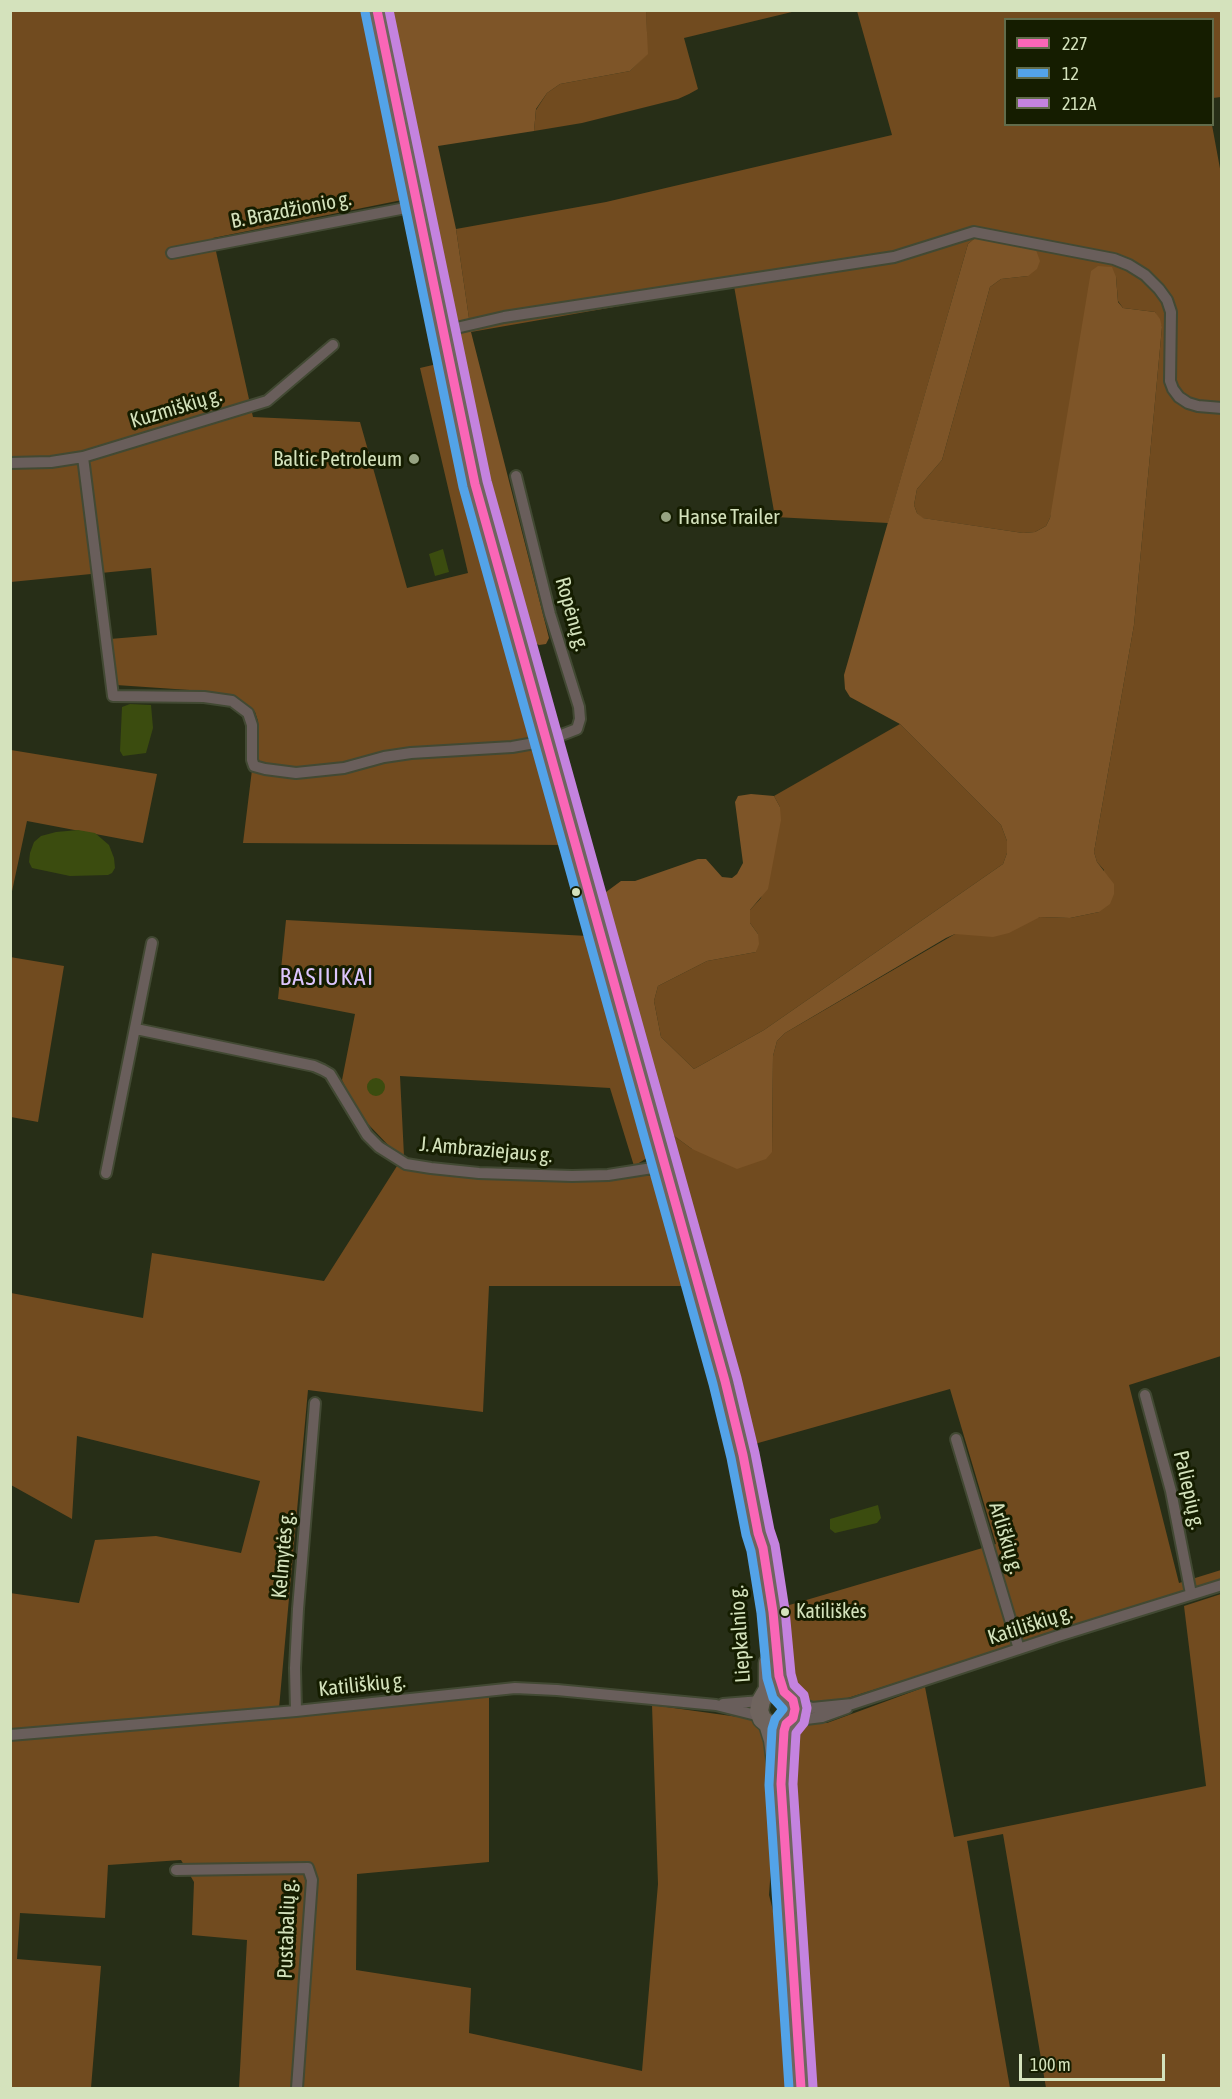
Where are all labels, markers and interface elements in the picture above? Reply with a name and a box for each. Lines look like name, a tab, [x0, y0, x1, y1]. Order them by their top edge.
legend	[1004, 18, 1214, 126]
text: 227	[1062, 33, 1087, 54]
text: 12	[1062, 63, 1079, 84]
text: 212A	[1062, 93, 1096, 114]
street label: B. Brazdžionio g.	[229, 186, 353, 234]
street label: Kuzmiškių g.	[127, 382, 225, 434]
place label: Baltic Petroleum	[273, 446, 402, 472]
marker: Baltic Petroleum	[407, 452, 421, 466]
place label: Hanse Trailer	[678, 504, 779, 530]
marker: Hanse Trailer	[659, 510, 673, 524]
street label: Ropėnų g.	[549, 574, 595, 654]
unlabelled marker	[570, 886, 582, 898]
district label: BASIUKAI	[279, 963, 375, 991]
street label: J. Ambraziejaus g.	[418, 1132, 554, 1168]
street label: Paliepių g.	[1168, 1448, 1210, 1532]
street label: Arliškių g.	[983, 1499, 1029, 1577]
street label: Kelmytės g.	[267, 1510, 299, 1600]
street label: Liepkalnio g.	[724, 1584, 756, 1684]
street label: Katiliškių g.	[984, 1599, 1076, 1651]
place label: Katiliškės	[796, 1600, 867, 1624]
marker: Katiliškės	[779, 1606, 791, 1618]
street label: Katiliškių g.	[317, 1668, 407, 1702]
street label: Pustabalių g.	[273, 1879, 301, 1979]
scale bar	[1022, 2042, 1168, 2080]
text: 100 m	[1030, 2054, 1071, 2075]

